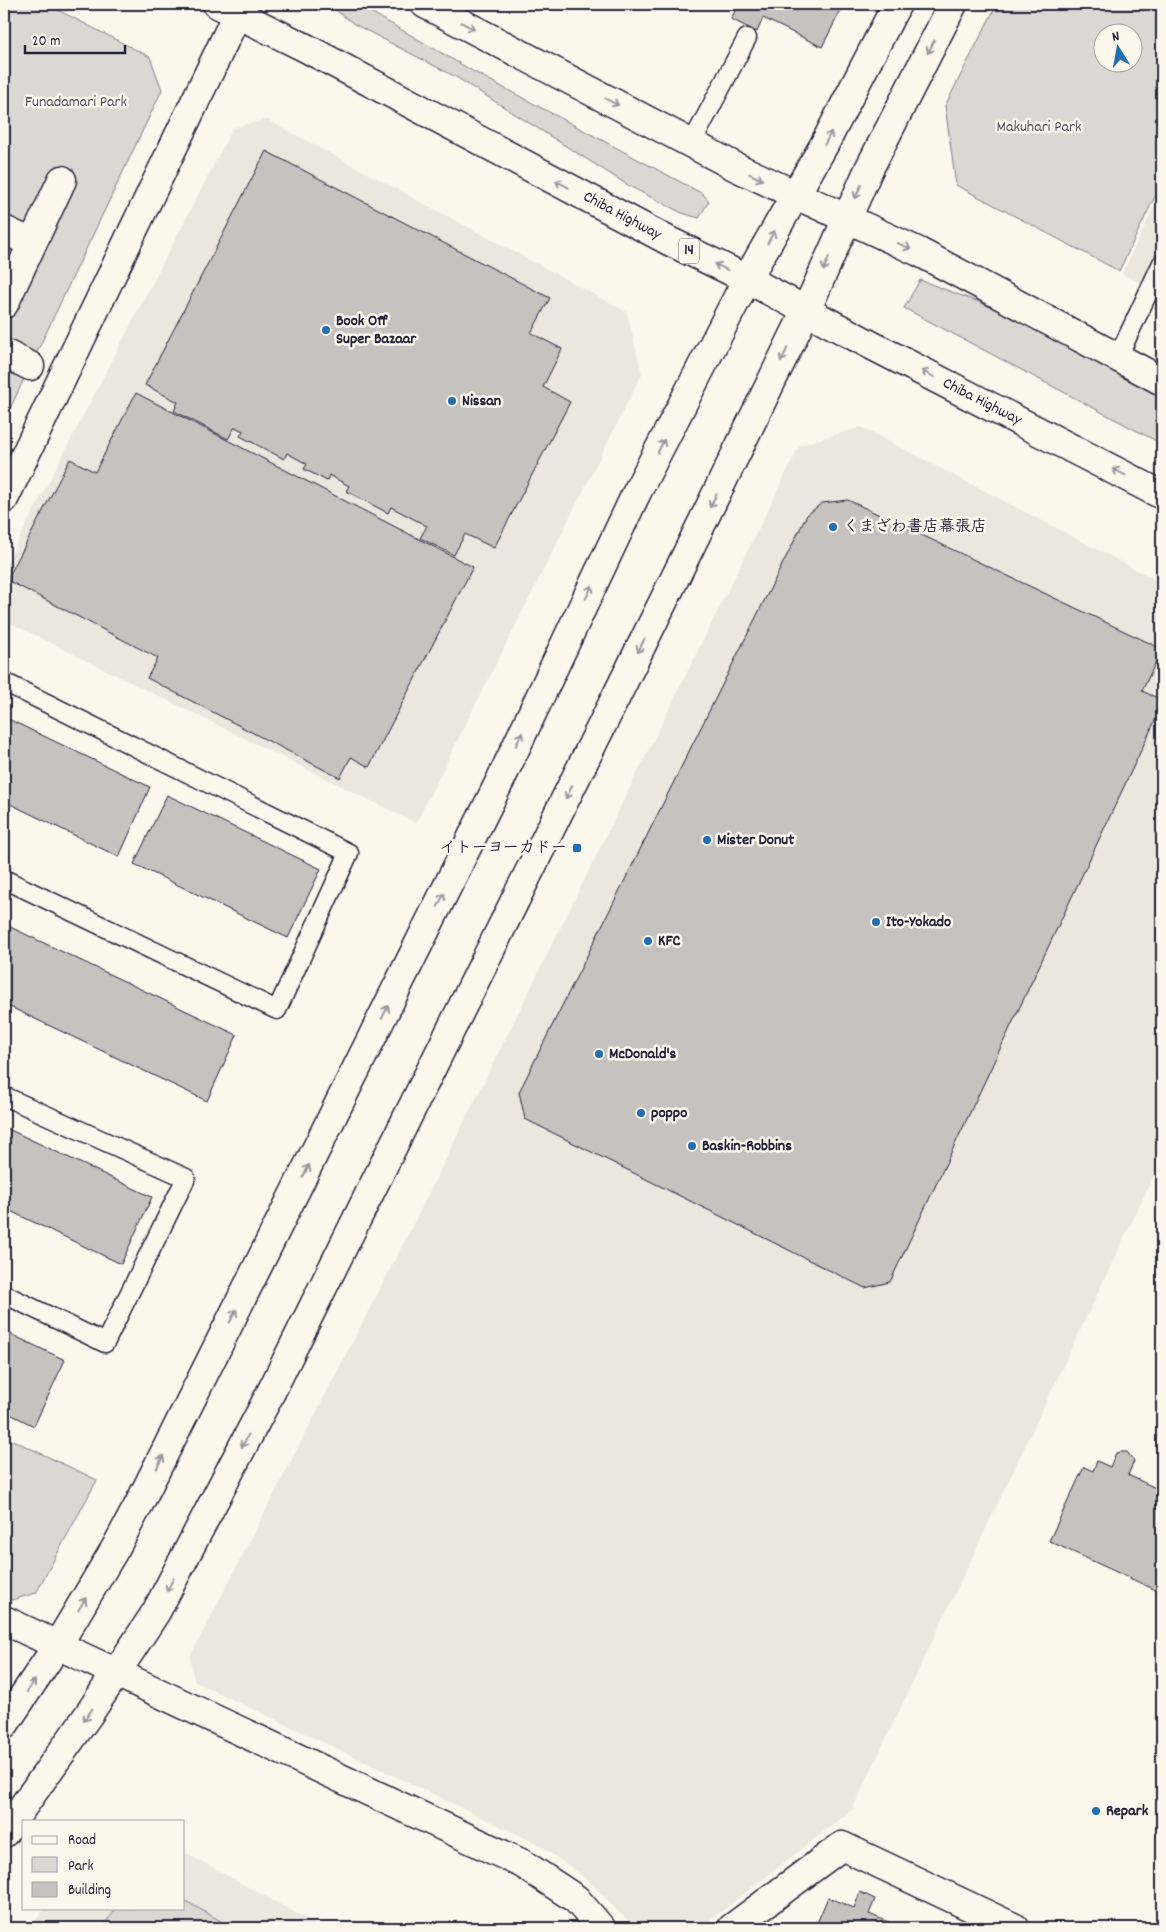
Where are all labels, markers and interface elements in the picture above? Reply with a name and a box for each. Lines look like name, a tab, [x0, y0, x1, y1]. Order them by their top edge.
one-way arrow	[461, 21, 476, 31]
scale bar	[25, 22, 125, 54]
north arrow	[1094, 22, 1144, 72]
text: N	[1111, 27, 1121, 48]
text: 20 m	[32, 31, 60, 53]
one-way arrow	[926, 39, 935, 54]
park label: Funadamari Park	[25, 91, 127, 114]
one-way arrow	[604, 98, 619, 107]
park label: Makuhari Park	[997, 116, 1081, 139]
one-way arrow	[824, 131, 833, 146]
one-way arrow	[749, 172, 764, 182]
one-way arrow	[555, 179, 570, 188]
one-way arrow	[852, 184, 862, 199]
street label: Chiba Highway	[579, 186, 666, 247]
one-way arrow	[766, 230, 776, 245]
road number: 14	[679, 238, 699, 264]
one-way arrow	[896, 241, 911, 251]
one-way arrow	[821, 256, 831, 271]
one-way arrow	[714, 262, 729, 271]
place label: Book Off Super Bazaar	[336, 310, 417, 351]
marker: Book Off Super Bazaar	[320, 324, 332, 336]
one-way arrow	[779, 347, 789, 362]
one-way arrow	[921, 369, 936, 378]
street label: Chiba Highway	[938, 372, 1026, 432]
place label: Nissan	[462, 390, 501, 413]
marker: Nissan	[446, 395, 458, 407]
one-way arrow	[656, 439, 666, 454]
one-way arrow	[1112, 467, 1127, 476]
one-way arrow	[708, 493, 718, 508]
place label: くまざわ書店幕張店	[843, 516, 987, 539]
marker: くまざわ書店幕張店	[827, 521, 839, 533]
one-way arrow	[585, 585, 594, 600]
one-way arrow	[636, 639, 646, 654]
one-way arrow	[515, 732, 525, 747]
one-way arrow	[564, 784, 573, 799]
place label: Mister Donut	[717, 829, 794, 852]
marker: Mister Donut	[701, 834, 713, 846]
place label: イトーヨーカドー	[440, 837, 567, 860]
marker: イトーヨーカドー	[571, 842, 583, 854]
one-way arrow	[437, 893, 446, 908]
place label: Ito-Yokado	[886, 911, 951, 934]
marker: Ito-Yokado	[870, 916, 882, 928]
place label: KFC	[658, 930, 681, 953]
marker: KFC	[642, 935, 654, 947]
one-way arrow	[381, 1005, 390, 1020]
place label: McDonald's	[609, 1043, 677, 1066]
marker: McDonald's	[593, 1048, 605, 1060]
place label: poppo	[651, 1102, 687, 1125]
marker: poppo	[635, 1107, 647, 1119]
place label: Baskin-Robbins	[702, 1135, 792, 1158]
marker: Baskin-Robbins	[686, 1140, 698, 1152]
one-way arrow	[302, 1164, 311, 1179]
one-way arrow	[228, 1309, 238, 1324]
one-way arrow	[240, 1433, 249, 1448]
one-way arrow	[155, 1454, 165, 1469]
one-way arrow	[165, 1577, 174, 1592]
one-way arrow	[77, 1597, 87, 1611]
one-way arrow	[26, 1679, 36, 1693]
one-way arrow	[83, 1707, 93, 1721]
place label: Repark	[1106, 1800, 1149, 1823]
marker: Repark	[1090, 1805, 1102, 1817]
legend	[22, 1820, 185, 1910]
text: Road	[68, 1830, 96, 1852]
text: Park	[68, 1856, 94, 1878]
text: Building	[68, 1880, 111, 1902]

